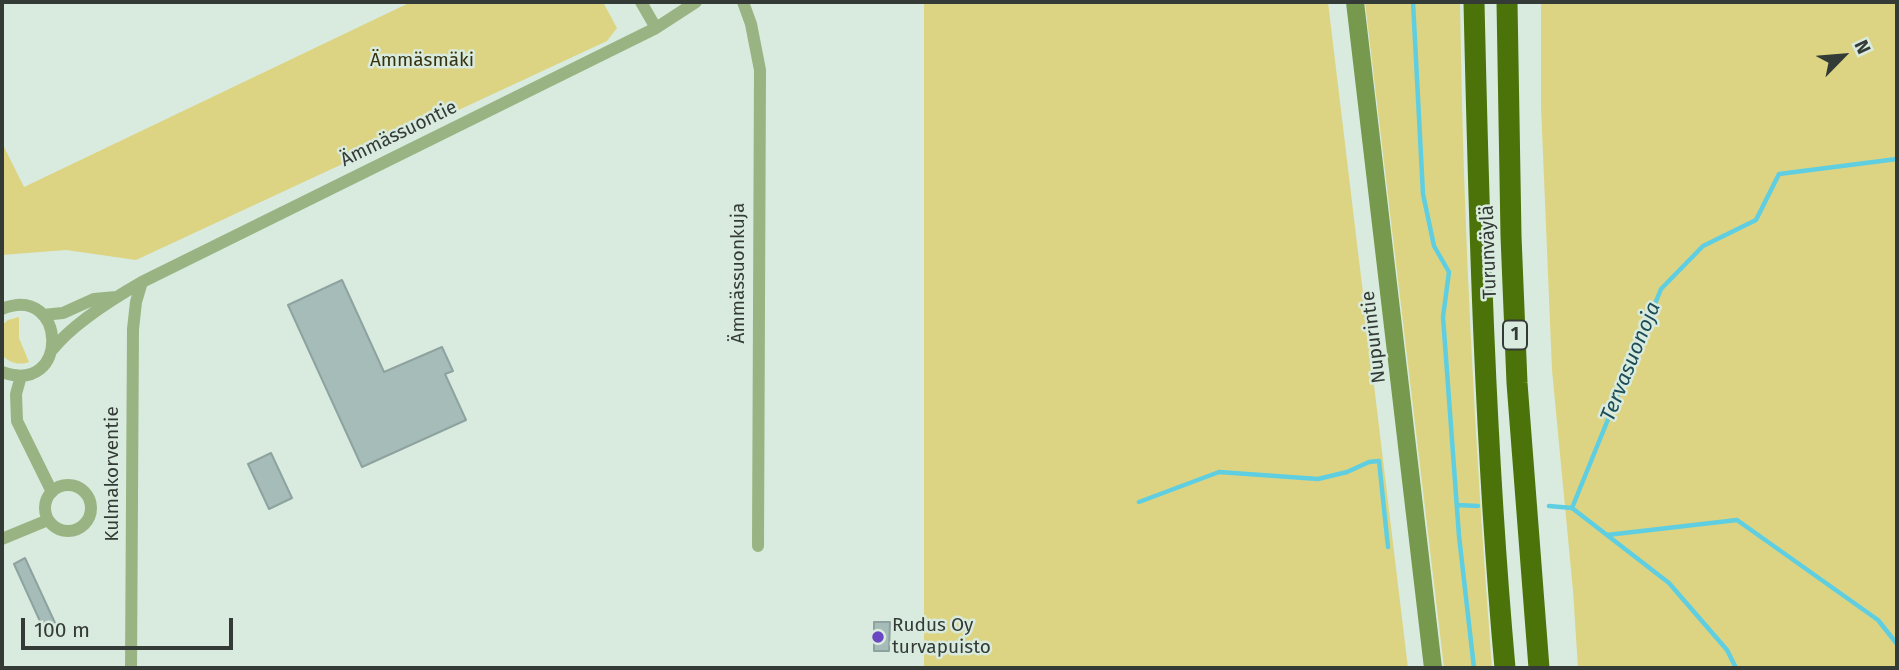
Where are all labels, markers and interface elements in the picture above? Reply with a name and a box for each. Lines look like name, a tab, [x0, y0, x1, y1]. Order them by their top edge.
north arrow	[1808, 21, 1878, 91]
text: N	[1849, 36, 1876, 57]
park label: Ämmäsmäki	[370, 50, 474, 72]
street label: Ämmässuontie	[337, 96, 461, 172]
street label: Ämmässuonkuja	[728, 203, 750, 343]
street label: Turunväylä	[1476, 205, 1502, 299]
street label: Nupurintie	[1357, 290, 1391, 384]
water label: Tervasuonoja	[1596, 299, 1666, 425]
road number: 1	[1503, 320, 1527, 349]
street label: Kulmakorventie	[102, 406, 124, 542]
scale bar	[24, 604, 236, 648]
place label: Rudus Oy turvapuisto	[892, 615, 991, 659]
text: 100 m	[34, 617, 90, 643]
marker: Rudus Oy turvapuisto	[870, 629, 886, 645]

